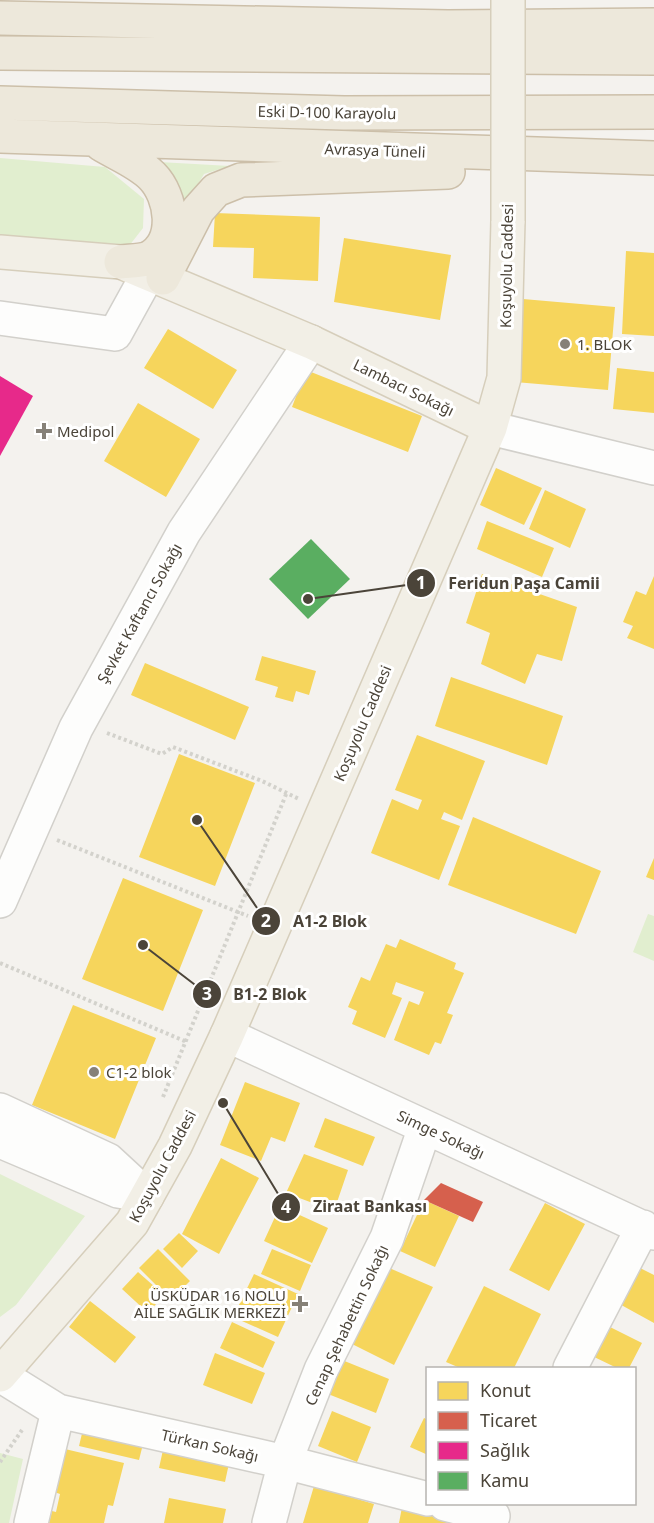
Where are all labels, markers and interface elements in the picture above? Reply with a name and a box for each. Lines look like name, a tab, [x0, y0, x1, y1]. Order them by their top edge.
street label: Eski D-100 Karayolu	[258, 101, 396, 123]
street label: Avrasya Tüneli	[324, 138, 426, 162]
street label: Koşuyolu Caddesi	[495, 204, 517, 328]
place label: 1. BLOK	[577, 334, 633, 354]
marker: 1. BLOK	[558, 337, 572, 351]
street label: Lambacı Sokağı	[350, 354, 458, 420]
place label: Medipol	[57, 421, 114, 441]
marker: Medipol	[35, 422, 53, 440]
street label: Şevket Kaftancı Sokağı	[92, 539, 186, 687]
callout: Feridun Paşa Camii	[406, 566, 612, 600]
text: 1	[416, 570, 426, 594]
text: Feridun Paşa Camii	[448, 572, 600, 594]
street label: Koşuyolu Caddesi	[328, 662, 396, 784]
callout: A1-2 Blok	[251, 904, 379, 938]
text: 2	[261, 908, 271, 932]
text: A1-2 Blok	[293, 910, 367, 932]
callout: B1-2 Blok	[192, 977, 319, 1011]
text: 3	[202, 981, 212, 1005]
text: B1-2 Blok	[233, 983, 307, 1005]
place label: C1-2 blok	[106, 1062, 172, 1082]
marker: C1-2 blok	[87, 1065, 101, 1079]
street label: Simge Sokağı	[394, 1105, 488, 1163]
street label: Koşuyolu Caddesi	[124, 1106, 200, 1226]
callout: Ziraat Bankası	[271, 1190, 439, 1224]
text: 4	[281, 1194, 291, 1218]
text: Ziraat Bankası	[313, 1195, 427, 1217]
street label: Cenap Şehabettin Sokağı	[300, 1241, 392, 1409]
place label: ÜSKÜDAR 16 NOLU AİLE SAĞLIK MERKEZİ	[134, 1285, 286, 1322]
marker: ÜSKÜDAR 16 NOLU AİLE SAĞLIK MERKEZİ	[291, 1295, 309, 1313]
legend	[426, 1367, 636, 1505]
text: Konut	[480, 1378, 531, 1402]
text: Ticaret	[480, 1408, 538, 1432]
street label: Türkan Sokağı	[159, 1424, 261, 1466]
text: Sağlık	[480, 1438, 530, 1462]
text: Kamu	[480, 1468, 529, 1492]

